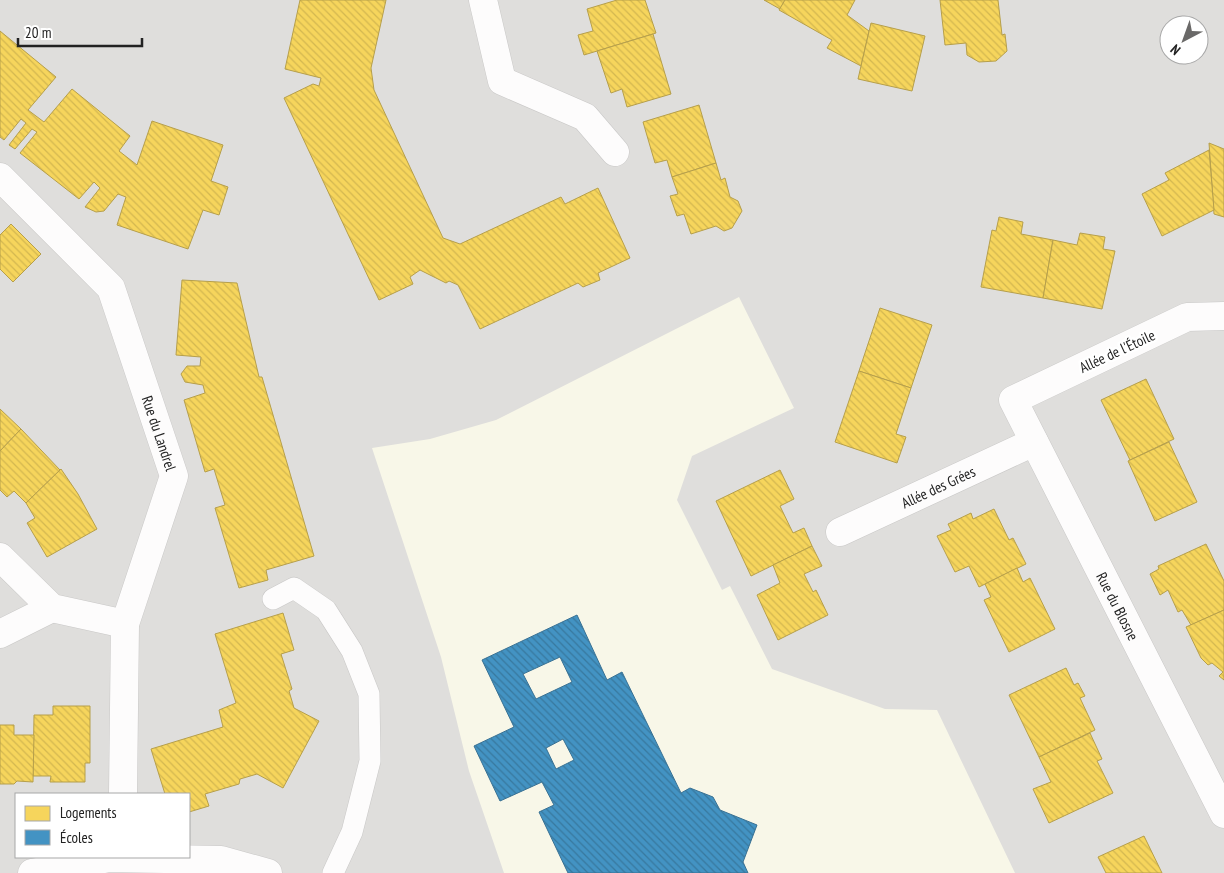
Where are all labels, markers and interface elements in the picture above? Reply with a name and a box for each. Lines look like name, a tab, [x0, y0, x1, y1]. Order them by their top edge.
scale bar	[18, 15, 141, 47]
north arrow	[1159, 15, 1209, 65]
text: 20 m	[25, 23, 51, 42]
text: N	[1167, 41, 1184, 59]
street label: Allée de l'Étoile	[1076, 325, 1158, 377]
street label: Rue du Landrel	[138, 393, 181, 474]
street label: Allée des Grées	[898, 461, 978, 512]
street label: Rue du Blosne	[1093, 569, 1143, 643]
legend	[15, 793, 190, 858]
text: Logements	[60, 803, 116, 822]
text: Écoles	[60, 828, 93, 847]

